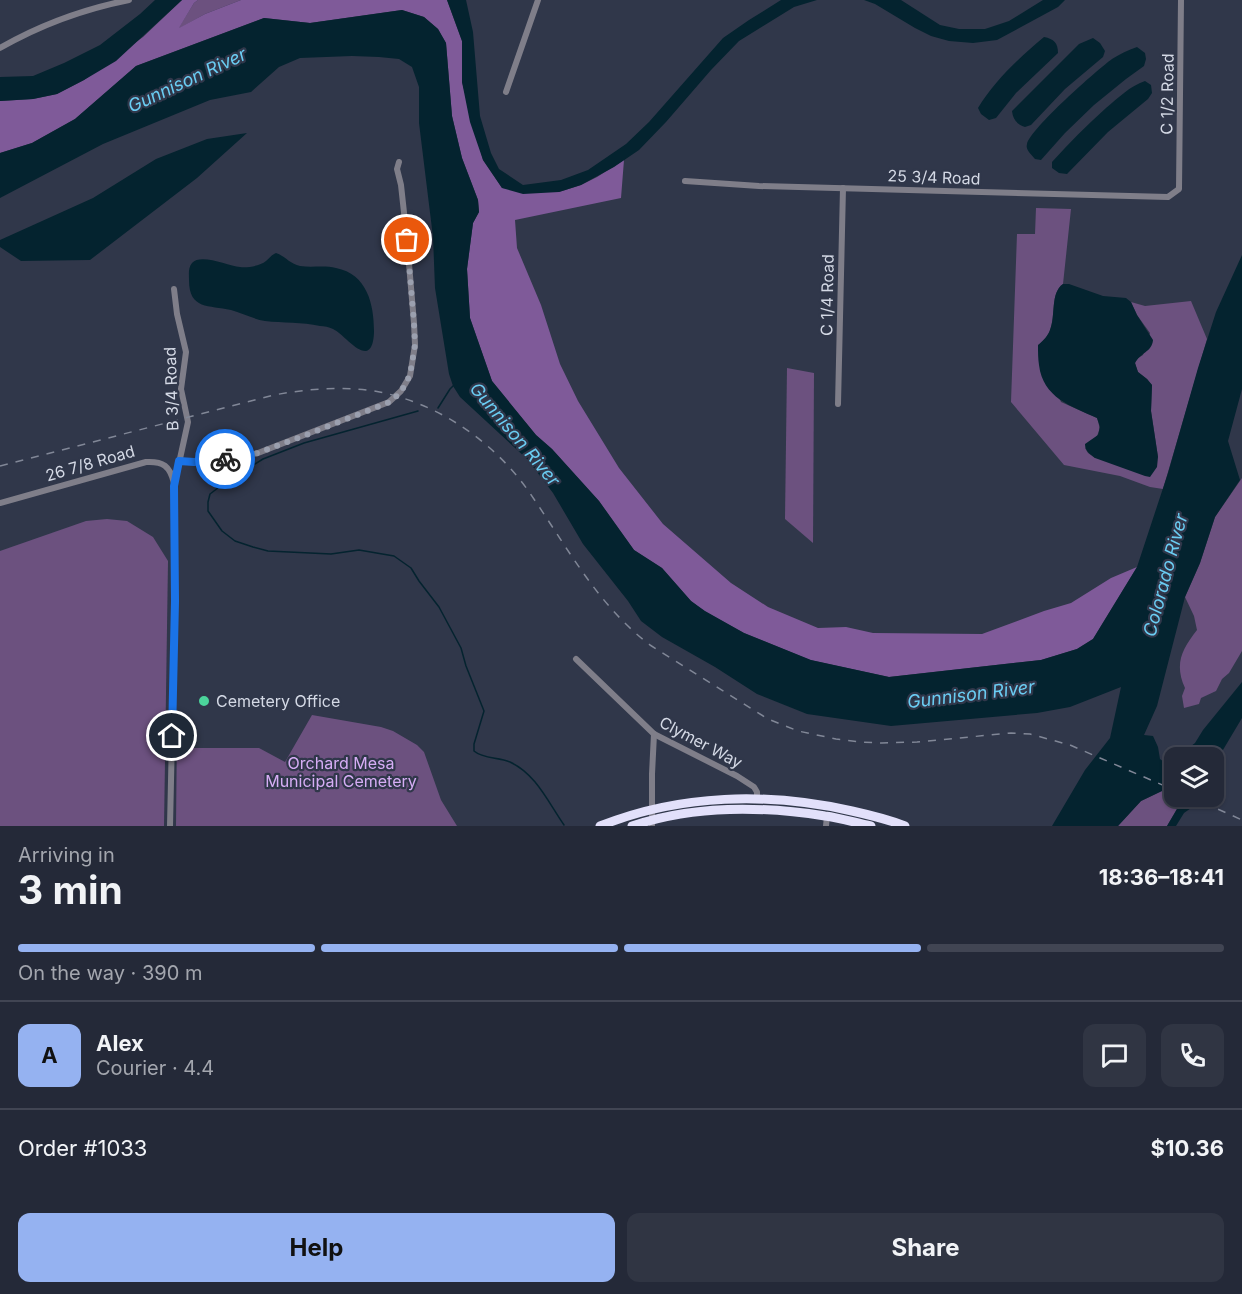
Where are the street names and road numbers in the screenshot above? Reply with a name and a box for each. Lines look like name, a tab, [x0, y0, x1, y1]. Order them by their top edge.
street label: C 1/2 Road	[1156, 53, 1178, 135]
street label: 25 3/4 Road	[887, 165, 981, 189]
street label: C 1/4 Road	[816, 254, 838, 336]
street label: B 3/4 Road	[160, 347, 182, 431]
street label: 26 7/8 Road	[43, 441, 137, 485]
street label: Clymer Way	[656, 712, 746, 772]

